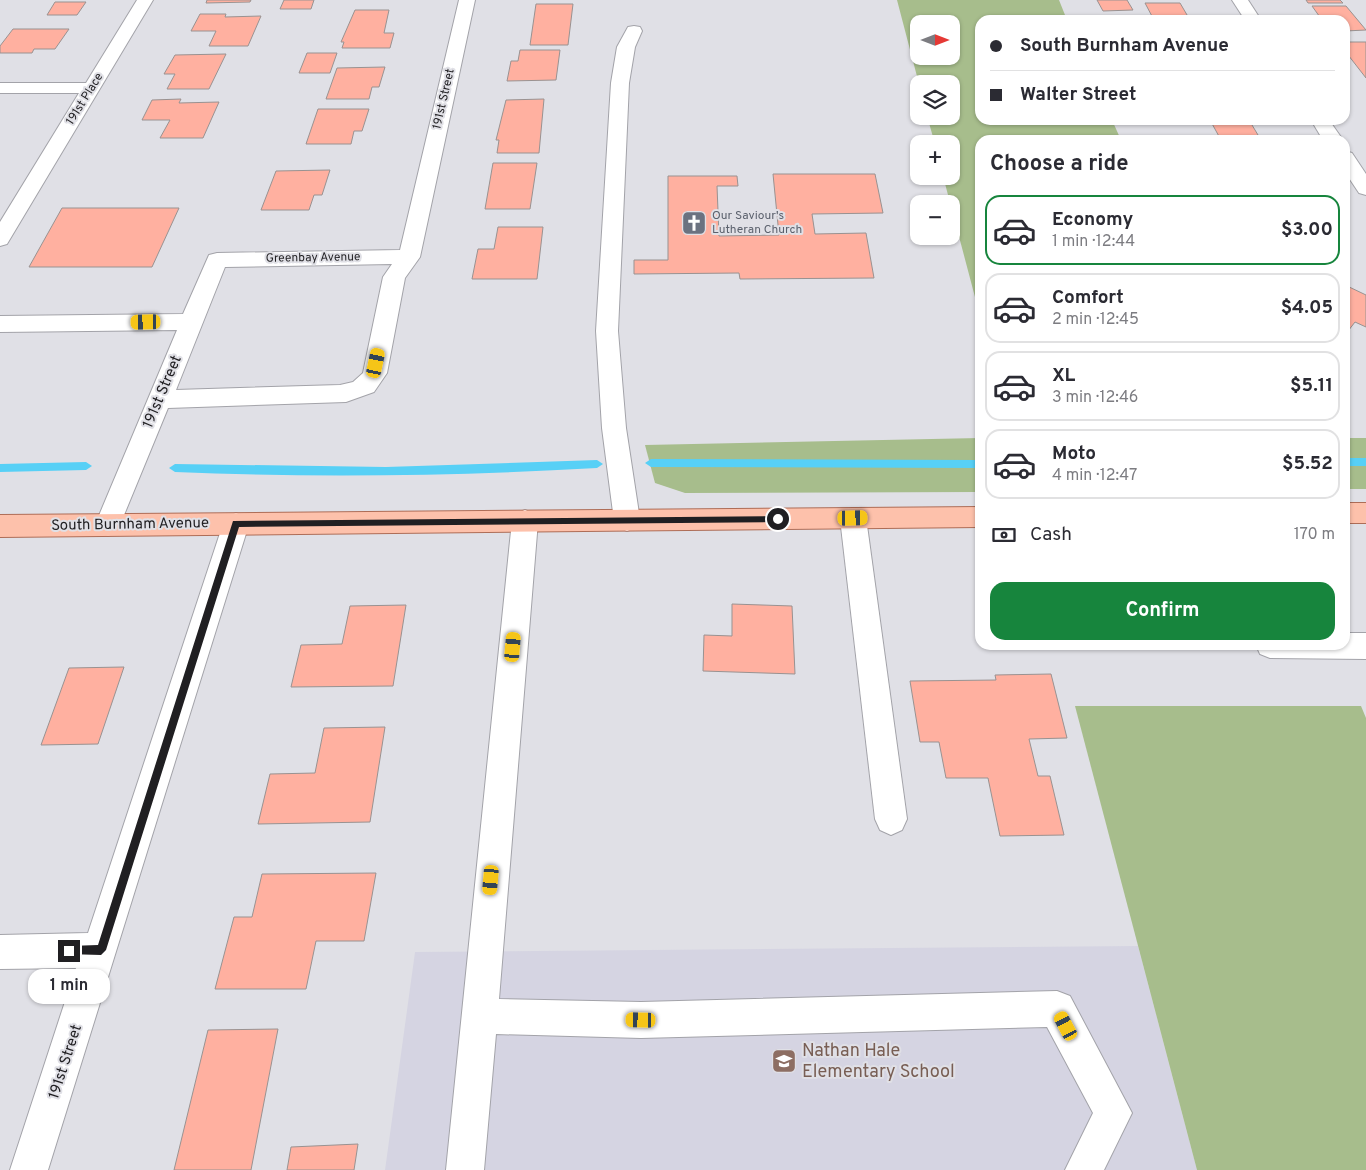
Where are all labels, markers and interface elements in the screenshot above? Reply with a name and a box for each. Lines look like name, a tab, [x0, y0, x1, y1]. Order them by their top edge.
north arrow	[910, 15, 960, 65]
map controls	[910, 15, 960, 245]
text: South Burnham Avenue	[1020, 34, 1229, 58]
street label: 191st Street	[429, 67, 459, 131]
street label: 191st Place	[63, 70, 107, 128]
button: layers	[910, 75, 960, 125]
text: Walter Street	[1020, 83, 1137, 107]
button: +	[910, 135, 960, 185]
text: Choose a ride	[990, 151, 1128, 178]
button: −	[910, 195, 960, 245]
place label: Our Saviour's Lutheran Church	[712, 208, 802, 238]
icon: car	[992, 208, 1037, 253]
text: Economy	[1052, 208, 1133, 232]
church icon: Our Saviour's Lutheran Church	[681, 210, 707, 236]
text: $3.00	[1281, 218, 1333, 242]
text: 1 min · 12:44	[1052, 232, 1135, 252]
street label: Greenbay Avenue	[266, 249, 360, 267]
icon: car	[992, 286, 1037, 331]
text: Comfort	[1052, 286, 1124, 310]
text: $4.05	[1281, 296, 1333, 320]
text: 2 min · 12:45	[1052, 310, 1139, 330]
car	[130, 314, 161, 330]
car	[365, 347, 386, 379]
street label: 191st Street	[139, 353, 187, 431]
icon: car	[992, 364, 1037, 409]
text: XL	[1052, 364, 1075, 388]
text: $5.11	[1290, 374, 1333, 398]
text: 3 min · 12:46	[1052, 388, 1138, 408]
icon: car	[992, 442, 1037, 487]
text: Moto	[1052, 442, 1096, 466]
text: $5.52	[1282, 452, 1333, 476]
text: 4 min · 12:47	[1052, 466, 1137, 486]
route start	[767, 508, 789, 530]
car	[837, 510, 868, 526]
street label: South Burnham Avenue	[51, 514, 209, 536]
icon: cash	[990, 521, 1018, 549]
text: Cash	[1030, 523, 1072, 547]
text: 170 m	[1294, 525, 1335, 545]
button: Confirm	[990, 582, 1335, 640]
car	[504, 631, 521, 663]
car	[482, 864, 499, 896]
route end	[58, 940, 80, 962]
callout: 1 min	[28, 968, 110, 1004]
text: 1 min	[50, 976, 88, 996]
car	[1052, 1009, 1079, 1043]
car	[625, 1012, 656, 1028]
street label: 191st Street	[45, 1022, 87, 1102]
place label: Nathan Hale Elementary School	[802, 1040, 955, 1084]
school or university icon: Nathan Hale Elementary School	[771, 1048, 797, 1074]

